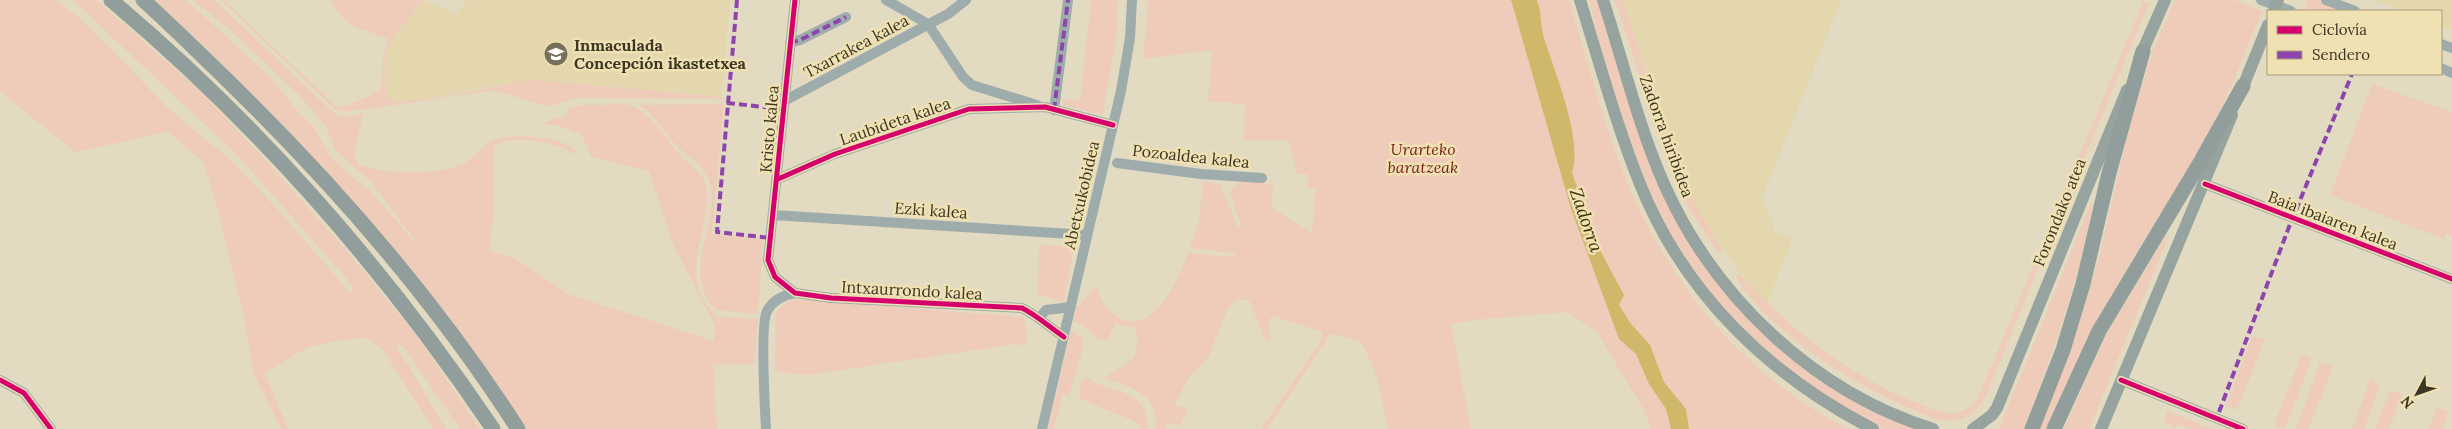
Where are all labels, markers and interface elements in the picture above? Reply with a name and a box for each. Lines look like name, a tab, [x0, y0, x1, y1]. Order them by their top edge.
street label: Txarrakea kalea	[800, 10, 912, 82]
legend	[2267, 10, 2442, 75]
text: Ciclovía	[2312, 20, 2367, 39]
place label: Inmaculada Concepción ikastetxea	[574, 35, 747, 73]
school or university icon: Inmaculada Concepción ikastetxea	[543, 41, 569, 67]
text: Sendero	[2312, 45, 2370, 64]
street label: Zadorra hiribidea	[1636, 72, 1698, 200]
street label: Kristo kalea	[755, 84, 783, 174]
street label: Laubideta kalea	[837, 93, 953, 149]
street label: Abetxukobidea	[1059, 139, 1103, 252]
park label: Urarteko baratzeak	[1388, 139, 1458, 177]
street label: Pozoaldea kalea	[1131, 140, 1251, 172]
street label: Forondako atea	[2028, 155, 2090, 269]
water label: Zadorra	[1565, 185, 1608, 255]
street label: Baia ibaiaren kalea	[2265, 186, 2401, 254]
street label: Ezki kalea	[894, 197, 968, 223]
street label: Intxaurrondo kalea	[841, 276, 983, 304]
north arrow	[2392, 369, 2442, 419]
text: N	[2397, 392, 2418, 413]

